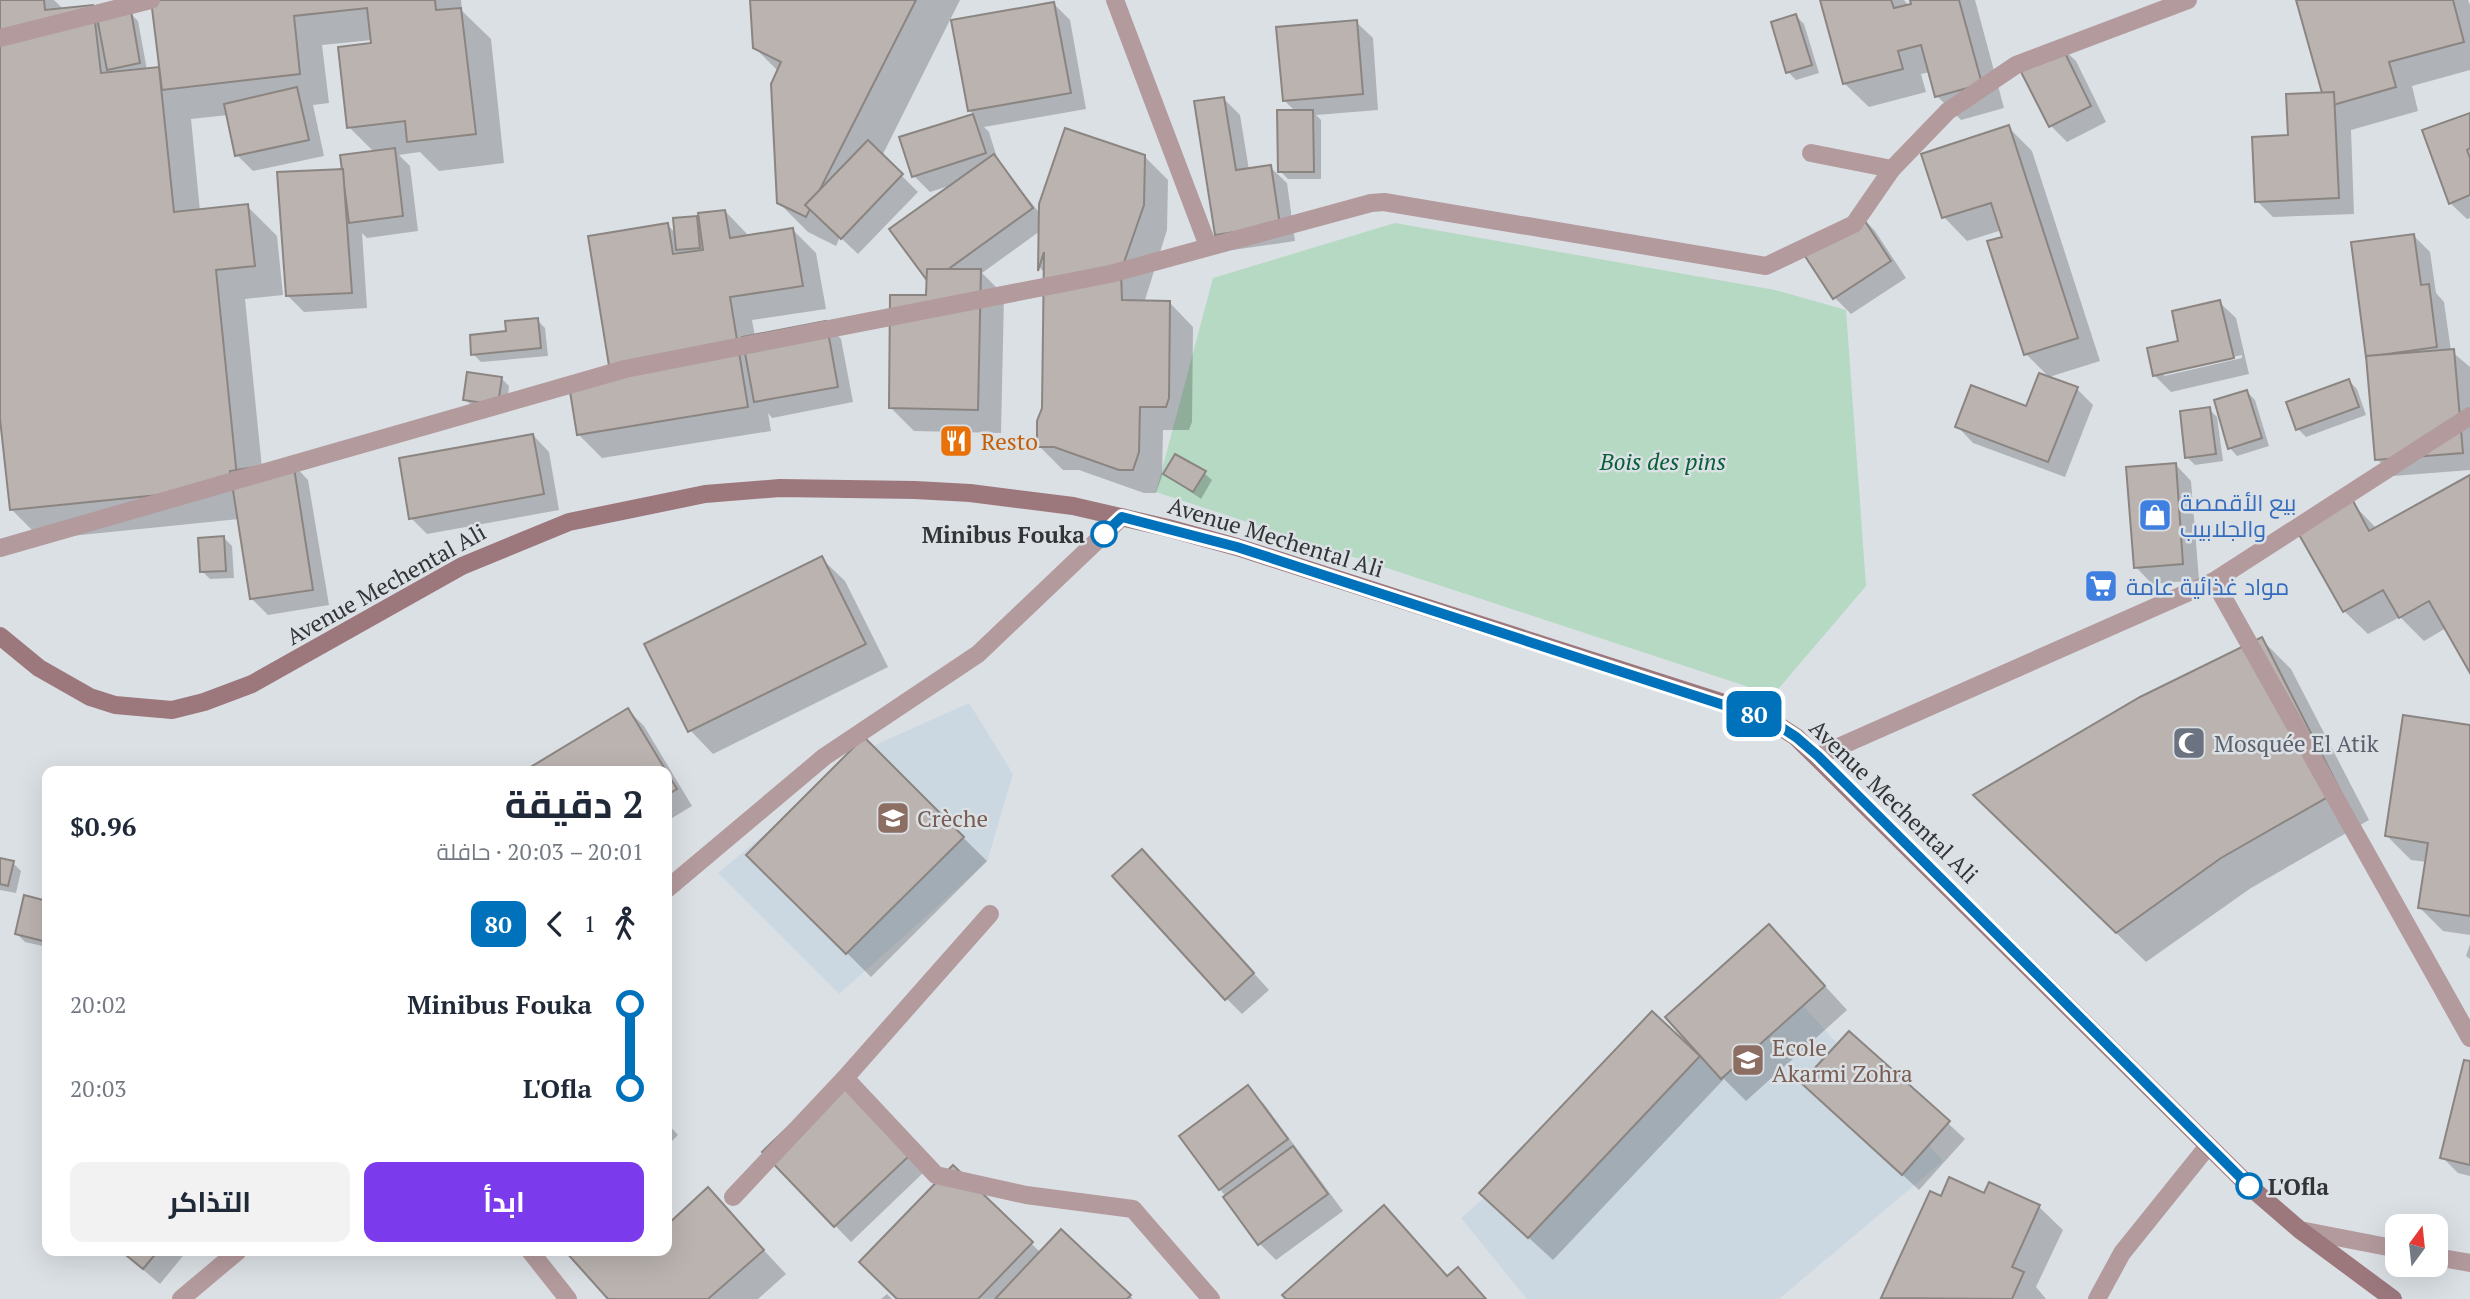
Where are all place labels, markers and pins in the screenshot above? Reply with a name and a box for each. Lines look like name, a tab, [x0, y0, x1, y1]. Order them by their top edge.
restaurant icon: Resto	[937, 422, 975, 460]
place label: Resto	[981, 426, 1038, 457]
place label: بيع الأقمصة والجلابيب	[2180, 487, 2296, 544]
shop icon: بيع الأقمصة والجلابيب	[2136, 496, 2174, 534]
place label: Minibus Fouka	[922, 519, 1085, 550]
marker: Minibus Fouka	[1091, 521, 1117, 547]
supermarket icon: مواد غذائية عامة	[2082, 567, 2120, 605]
place label: مواد غذائية عامة	[2126, 571, 2289, 602]
mosque icon: Mosquée El Atik	[2170, 724, 2208, 762]
place label: Mosquée El Atik	[2214, 728, 2379, 759]
school or university icon: Crèche	[874, 799, 912, 837]
place label: Crèche	[917, 803, 988, 834]
place label: Ecole Akarmi Zohra	[1772, 1032, 1913, 1089]
school or university icon: Ecole Akarmi Zohra	[1729, 1041, 1767, 1079]
place label: L'Ofla	[2268, 1171, 2329, 1202]
marker: L'Ofla	[2236, 1173, 2262, 1199]

